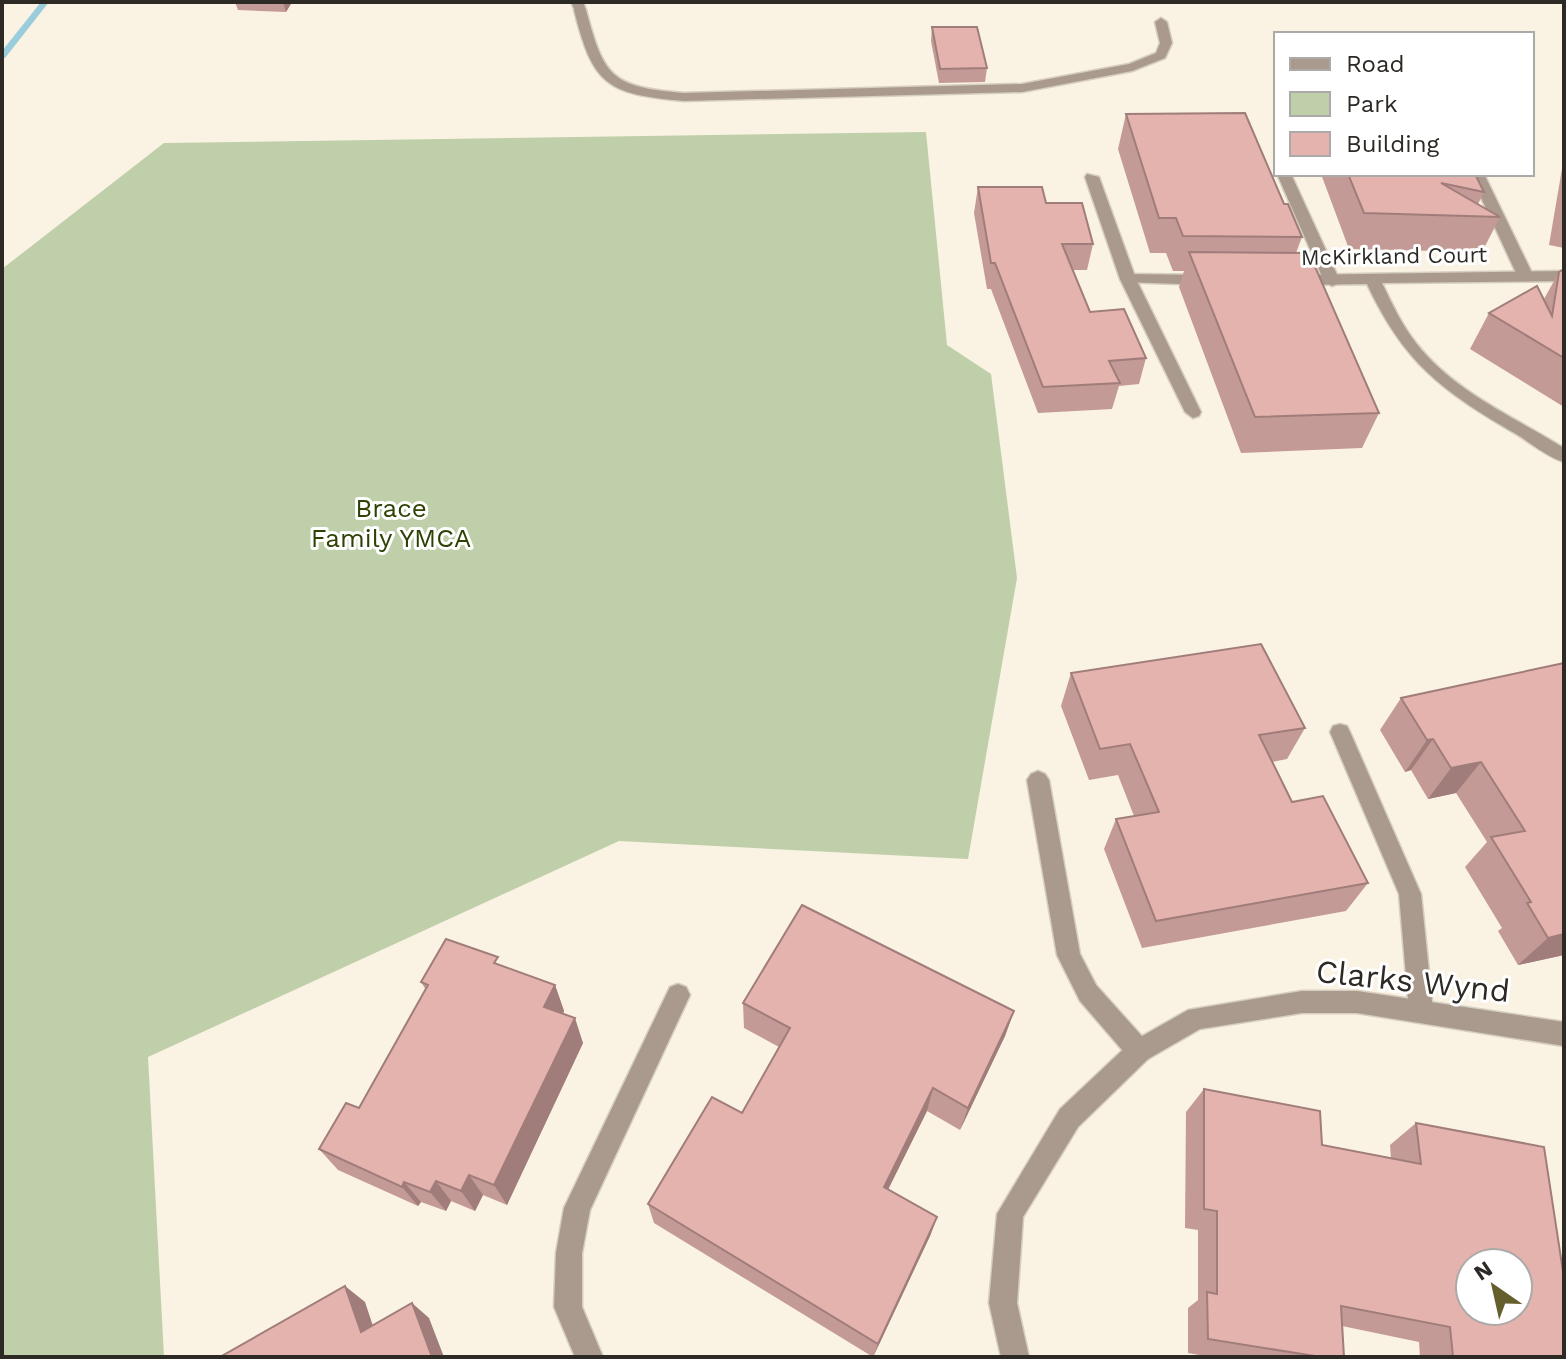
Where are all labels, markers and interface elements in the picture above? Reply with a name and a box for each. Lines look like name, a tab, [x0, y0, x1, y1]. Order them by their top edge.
legend	[1274, 32, 1534, 176]
text: Road	[1346, 50, 1405, 78]
text: Park	[1346, 90, 1398, 118]
text: Building	[1346, 130, 1439, 158]
street label: McKirkland Court	[1301, 242, 1487, 270]
park label: Brace Family YMCA	[311, 493, 471, 553]
street label: Clarks Wynd	[1314, 952, 1512, 1010]
north arrow	[1454, 1247, 1534, 1327]
text: N	[1469, 1256, 1497, 1286]

